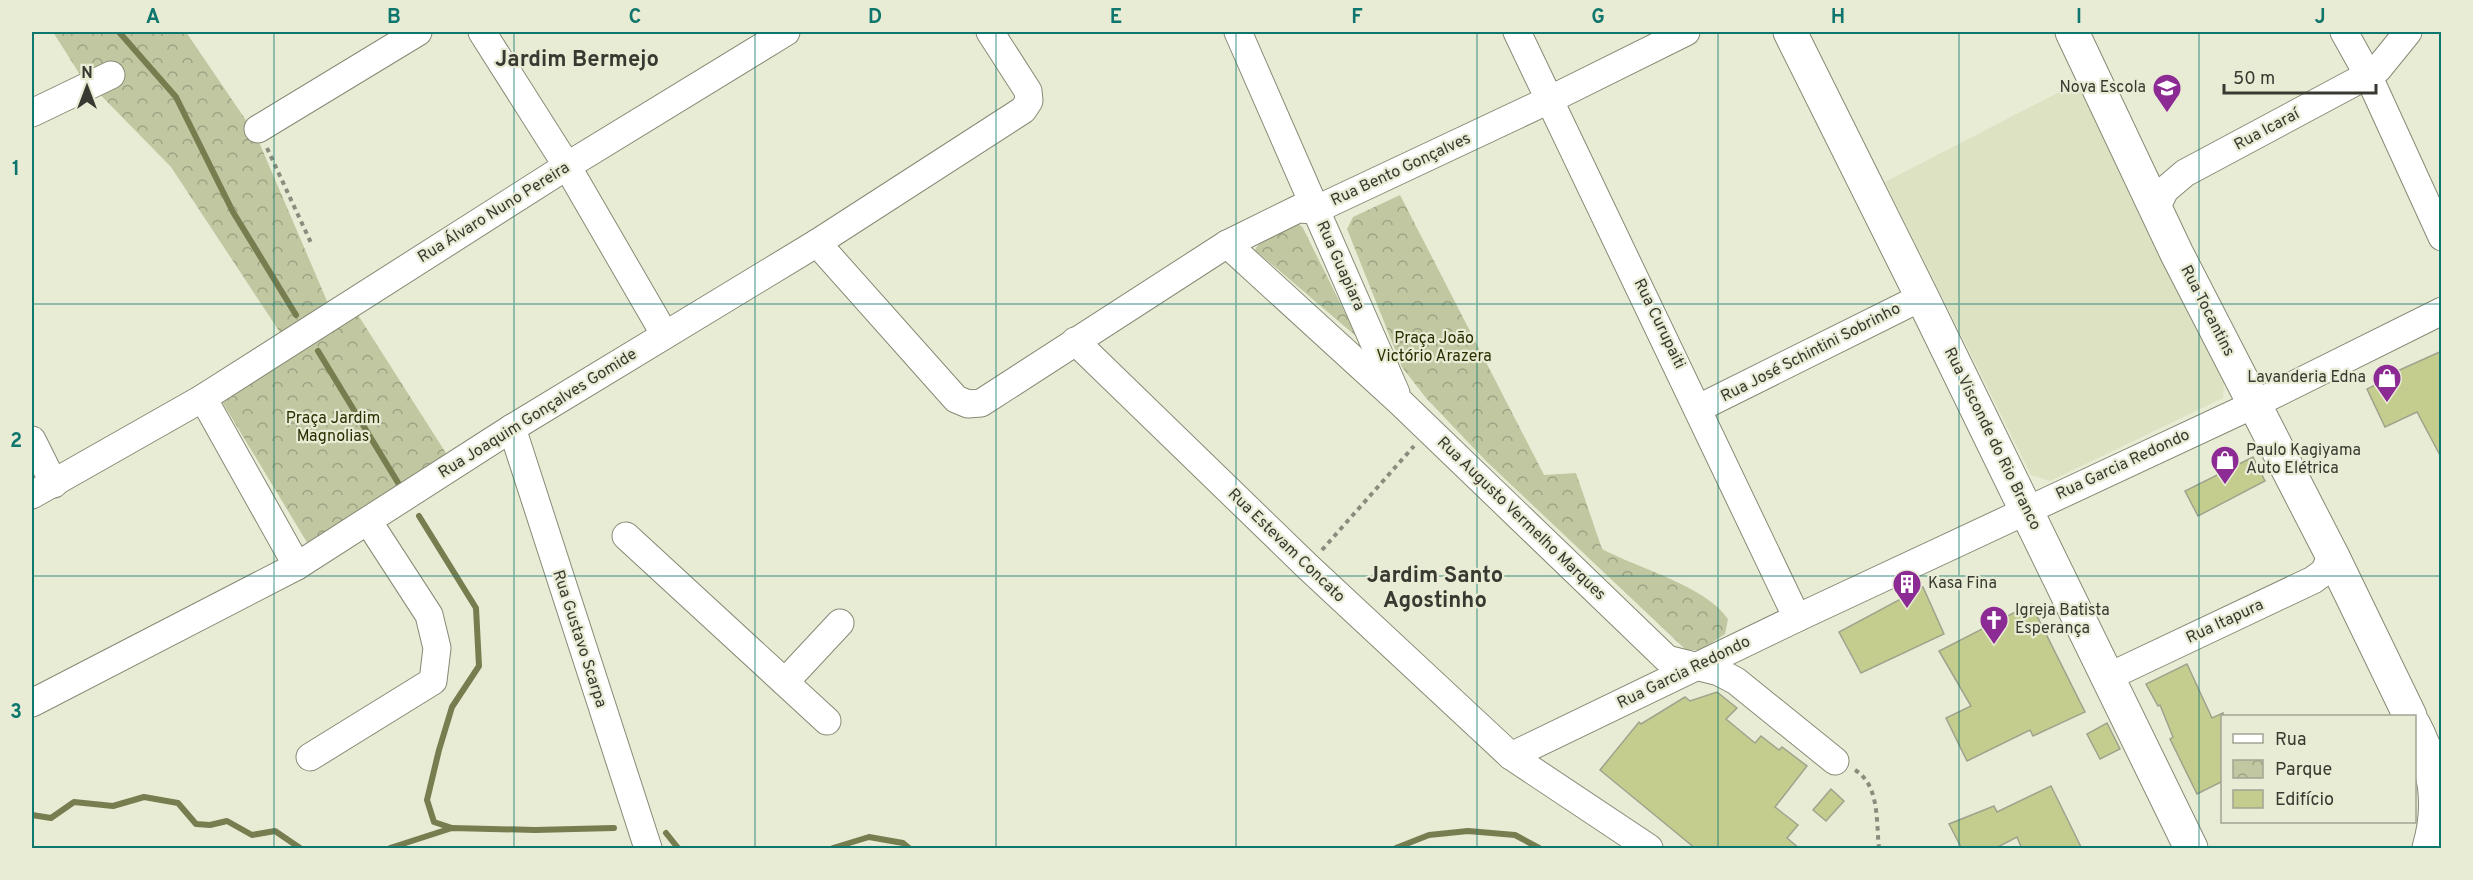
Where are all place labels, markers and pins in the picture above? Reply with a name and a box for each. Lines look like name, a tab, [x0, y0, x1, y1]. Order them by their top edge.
school or university icon: Nova Escola	[2151, 72, 2183, 114]
place label: Nova Escola	[2059, 78, 2146, 98]
shop icon: Lavanderia Edna	[2371, 362, 2403, 404]
place label: Lavanderia Edna	[2247, 368, 2366, 388]
place label: Paulo Kagiyama Auto Elétrica	[2246, 441, 2361, 479]
shop icon: Paulo Kagiyama Auto Elétrica	[2209, 444, 2241, 486]
building icon: Kasa Fina	[1891, 568, 1923, 610]
place label: Kasa Fina	[1928, 574, 1997, 594]
place label: Igreja Batista Esperança	[2015, 601, 2110, 639]
church icon: Igreja Batista Esperança	[1978, 604, 2010, 646]

